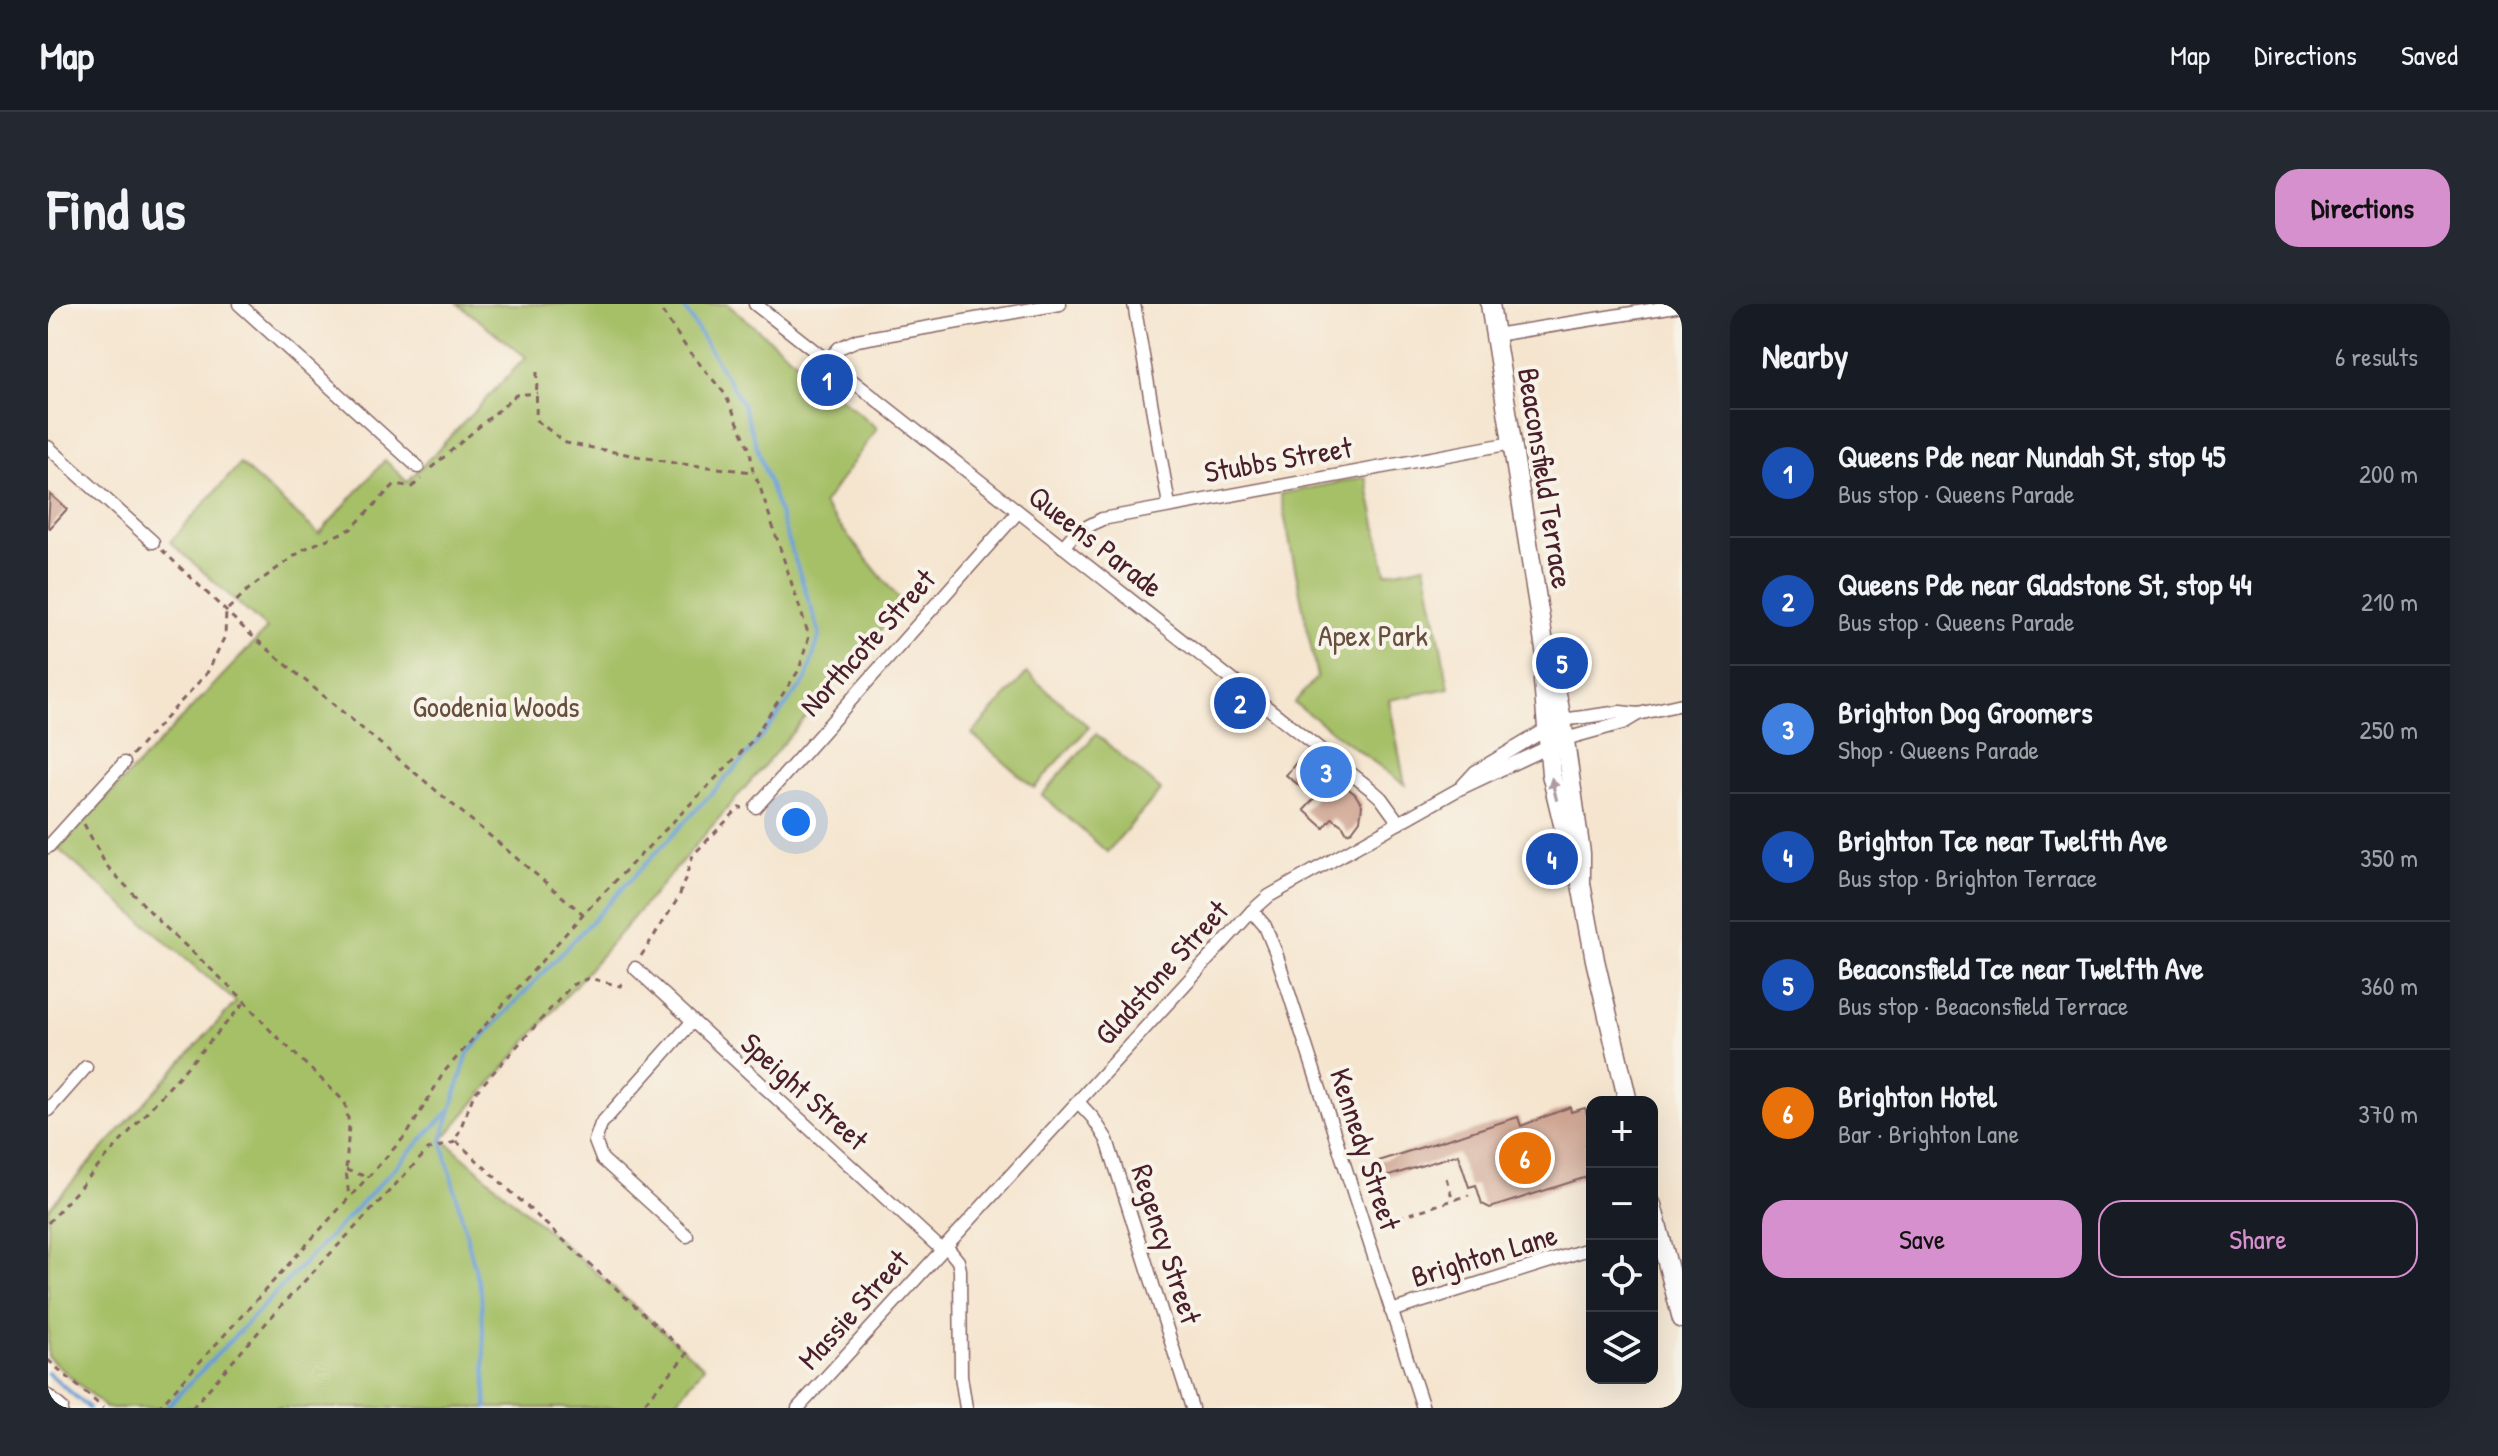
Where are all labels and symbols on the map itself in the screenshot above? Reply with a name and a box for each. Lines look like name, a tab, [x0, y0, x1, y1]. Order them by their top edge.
pin: 1	[801, 350, 853, 410]
street label: Beaconsfield Terrace	[1509, 365, 1583, 591]
street label: Stubbs Street	[1201, 426, 1356, 492]
street label: Queens Parade	[1020, 476, 1172, 606]
street label: Northcote Street	[790, 559, 944, 724]
park label: Apex Park	[1318, 615, 1428, 655]
pin: 5	[1536, 633, 1588, 693]
pin: 2	[1214, 673, 1266, 733]
park label: Goodenia Woods	[412, 686, 580, 726]
pin: 3	[1300, 742, 1352, 802]
one-way arrow	[1548, 776, 1560, 801]
your location	[776, 802, 816, 842]
pin: 4	[1526, 829, 1578, 889]
street label: Gladstone Street	[1085, 890, 1237, 1053]
street label: Speight Street	[733, 1023, 878, 1159]
street label: Kennedy Street	[1321, 1063, 1411, 1236]
pin: 6	[1499, 1128, 1551, 1188]
street label: Regency Street	[1122, 1159, 1212, 1330]
street label: Brighton Lane	[1406, 1214, 1562, 1296]
street label: Massie Street	[789, 1240, 918, 1377]

